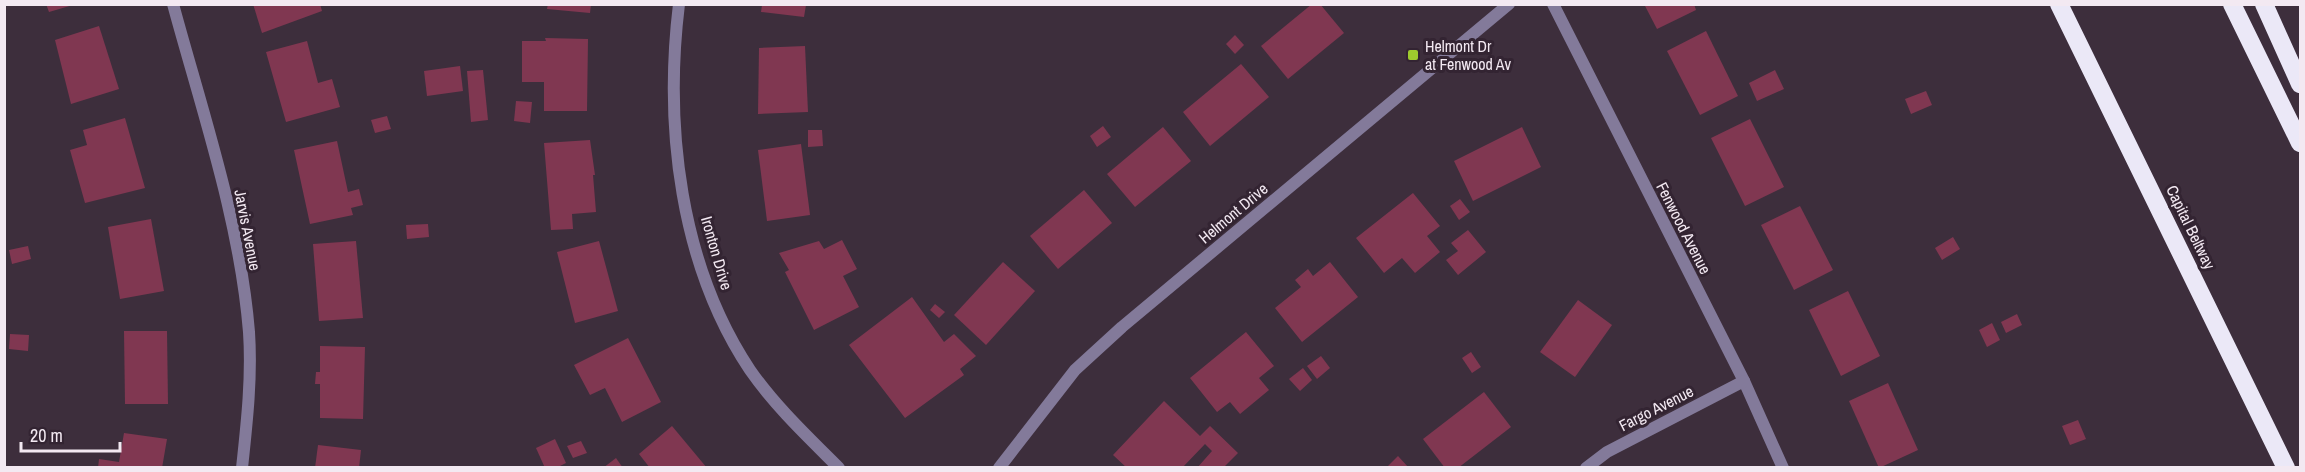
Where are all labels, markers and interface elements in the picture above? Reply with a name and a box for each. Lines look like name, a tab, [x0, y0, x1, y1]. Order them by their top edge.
place label: Helmont Dr at Fenwood Av	[1425, 35, 1511, 75]
marker: Helmont Dr at Fenwood Av	[1406, 48, 1420, 62]
street label: Helmont Drive	[1194, 178, 1272, 248]
street label: Fenwood Avenue	[1651, 178, 1717, 278]
street label: Capital Beltway	[2161, 181, 2221, 273]
street label: Jarvis Avenue	[229, 188, 267, 272]
street label: Ironton Drive	[696, 214, 738, 292]
street label: Fargo Avenue	[1615, 380, 1697, 436]
scale bar	[21, 415, 120, 453]
text: 20 m	[30, 423, 63, 448]

